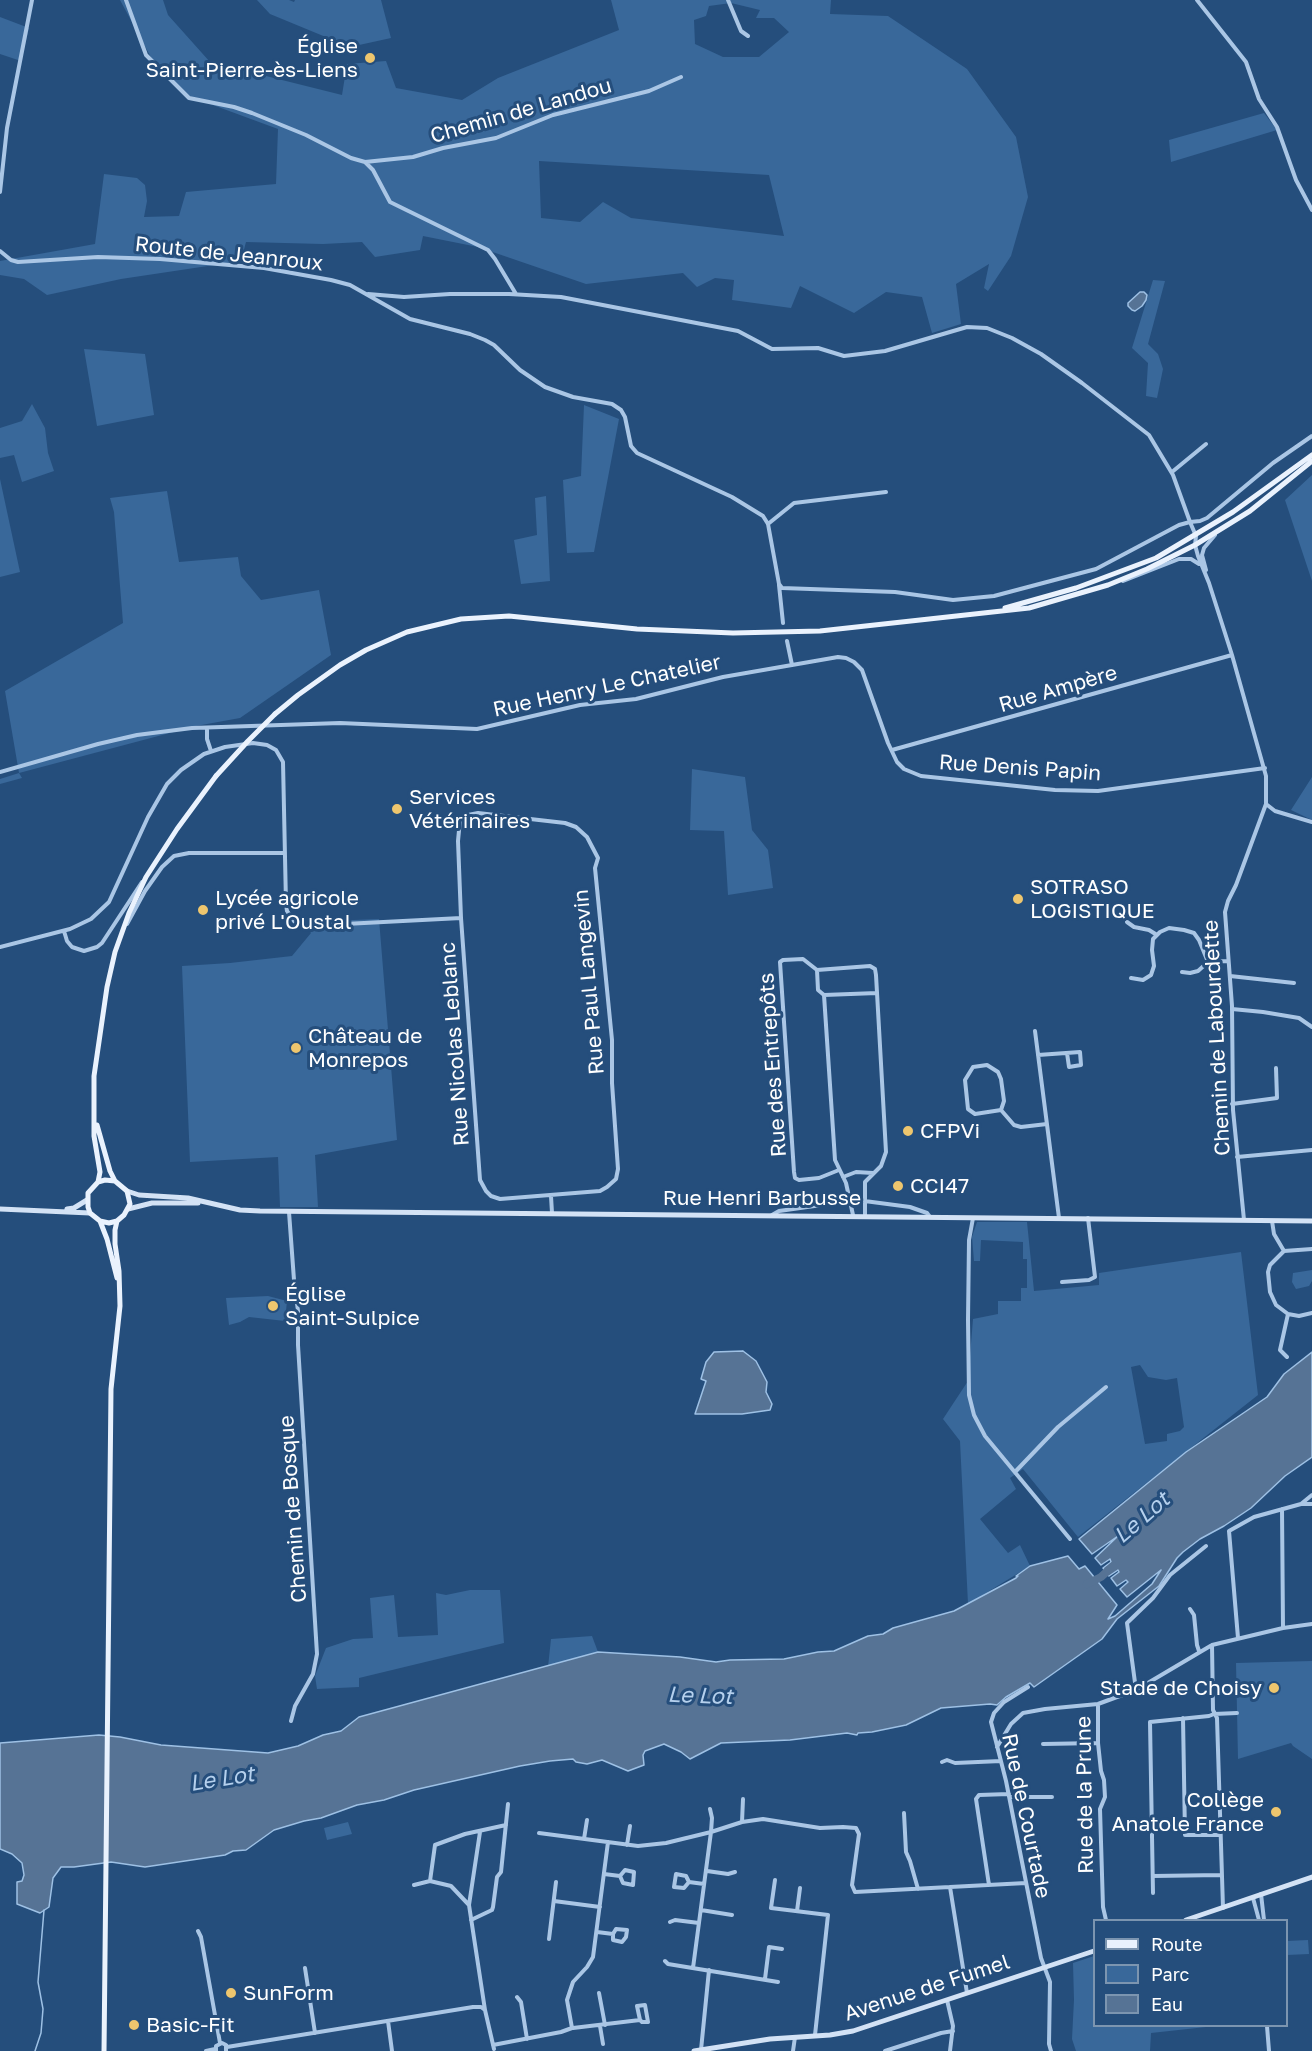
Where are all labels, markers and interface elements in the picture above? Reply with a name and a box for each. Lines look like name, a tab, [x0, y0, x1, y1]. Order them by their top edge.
place label: Église Saint-Pierre-ès-Liens	[145, 33, 358, 83]
marker: Église Saint-Pierre-ès-Liens	[363, 51, 377, 65]
street label: Chemin de Landou	[428, 73, 614, 149]
street label: Route de Jeanroux	[134, 232, 324, 276]
street label: Rue Henry Le Chatelier	[491, 650, 723, 722]
street label: Rue Ampère	[996, 660, 1120, 718]
street label: Rue Denis Papin	[938, 750, 1102, 786]
place label: Services Vétérinaires	[409, 784, 530, 834]
marker: Services Vétérinaires	[390, 802, 404, 816]
place label: SOTRASO LOGISTIQUE	[1030, 874, 1155, 924]
place label: Lycée agricole privé L'Oustal	[215, 885, 359, 935]
street label: Rue Paul Langevin	[568, 888, 610, 1076]
marker: SOTRASO LOGISTIQUE	[1011, 892, 1025, 906]
marker: Lycée agricole privé L'Oustal	[196, 903, 210, 917]
street label: Chemin de Labourdette	[1198, 919, 1236, 1157]
street label: Rue Nicolas Leblanc	[435, 941, 475, 1147]
street label: Rue des Entrepôts	[754, 972, 792, 1158]
place label: Château de Monrepos	[308, 1023, 422, 1073]
marker: Château de Monrepos	[289, 1041, 303, 1055]
place label: CFPVi	[920, 1118, 980, 1144]
marker: CFPVi	[901, 1124, 915, 1138]
place label: CCI47	[910, 1173, 969, 1199]
marker: CCI47	[891, 1179, 905, 1193]
street label: Rue Henri Barbusse	[663, 1185, 861, 1211]
place label: Église Saint-Sulpice	[285, 1281, 420, 1331]
marker: Église Saint-Sulpice	[266, 1299, 280, 1313]
street label: Chemin de Bosque	[274, 1415, 312, 1603]
water label: Le Lot	[1109, 1487, 1175, 1549]
place label: Stade de Choisy	[1100, 1675, 1262, 1701]
marker: Stade de Choisy	[1267, 1681, 1281, 1695]
water label: Le Lot	[667, 1682, 733, 1710]
street label: Rue de la Prune	[1071, 1716, 1099, 1874]
street label: Rue de Courtade	[996, 1731, 1056, 1901]
water label: Le Lot	[188, 1761, 256, 1797]
place label: Collège Anatole France	[1112, 1787, 1264, 1837]
marker: Collège Anatole France	[1269, 1805, 1283, 1819]
legend	[1093, 1919, 1288, 2027]
text: Route	[1151, 1933, 1202, 1955]
street label: Avenue de Fumel	[841, 1949, 1013, 2027]
text: Parc	[1151, 1963, 1189, 1985]
place label: SunForm	[243, 1980, 334, 2006]
marker: SunForm	[224, 1986, 238, 2000]
text: Eau	[1151, 1993, 1183, 2015]
place label: Basic-Fit	[146, 2012, 235, 2038]
marker: Basic-Fit	[127, 2018, 141, 2032]

